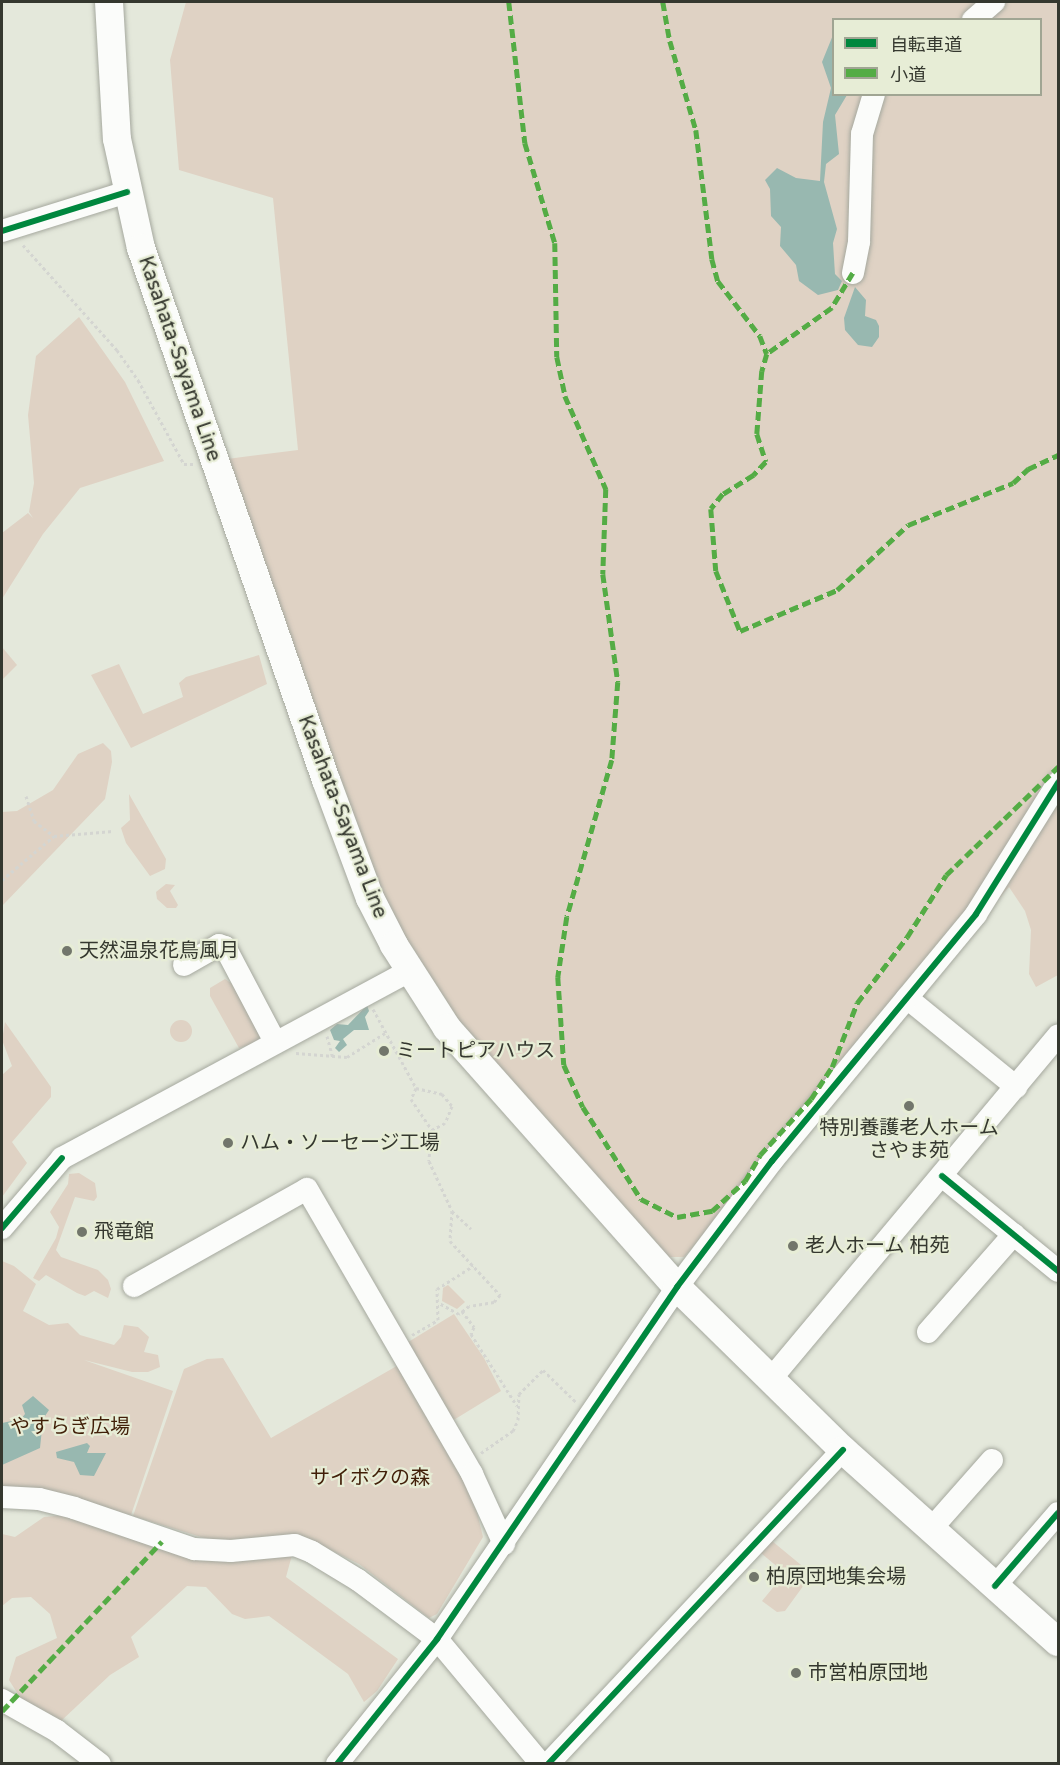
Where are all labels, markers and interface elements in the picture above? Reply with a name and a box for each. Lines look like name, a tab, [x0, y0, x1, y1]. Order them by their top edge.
legend	[832, 18, 1042, 96]
text: 自転車道	[890, 34, 962, 56]
text: 小道	[890, 64, 926, 86]
street label: Kasahata-Sayama Line	[133, 253, 225, 465]
street label: Kasahata-Sayama Line	[292, 712, 392, 922]
place label: 天然温泉花鳥風月	[79, 939, 239, 963]
marker: 天然温泉花鳥風月	[60, 944, 74, 958]
place label: ミートピアハウス	[396, 1039, 556, 1063]
marker: ミートピアハウス	[377, 1044, 391, 1058]
marker: 特別養護老人ホーム さやま苑	[902, 1099, 916, 1113]
place label: 特別養護老人ホーム さやま苑	[819, 1116, 999, 1163]
place label: ハム・ソーセージ工場	[240, 1131, 440, 1155]
marker: ハム・ソーセージ工場	[221, 1136, 235, 1150]
place label: 飛竜館	[94, 1220, 154, 1244]
marker: 飛竜館	[75, 1225, 89, 1239]
place label: 老人ホーム 柏苑	[805, 1234, 950, 1258]
marker: 老人ホーム 柏苑	[786, 1239, 800, 1253]
park label: やすらぎ広場	[10, 1415, 130, 1439]
park label: サイボクの森	[310, 1466, 430, 1490]
place label: 柏原団地集会場	[766, 1565, 906, 1589]
marker: 柏原団地集会場	[747, 1570, 761, 1584]
place label: 市営柏原団地	[808, 1661, 928, 1685]
marker: 市営柏原団地	[789, 1666, 803, 1680]

